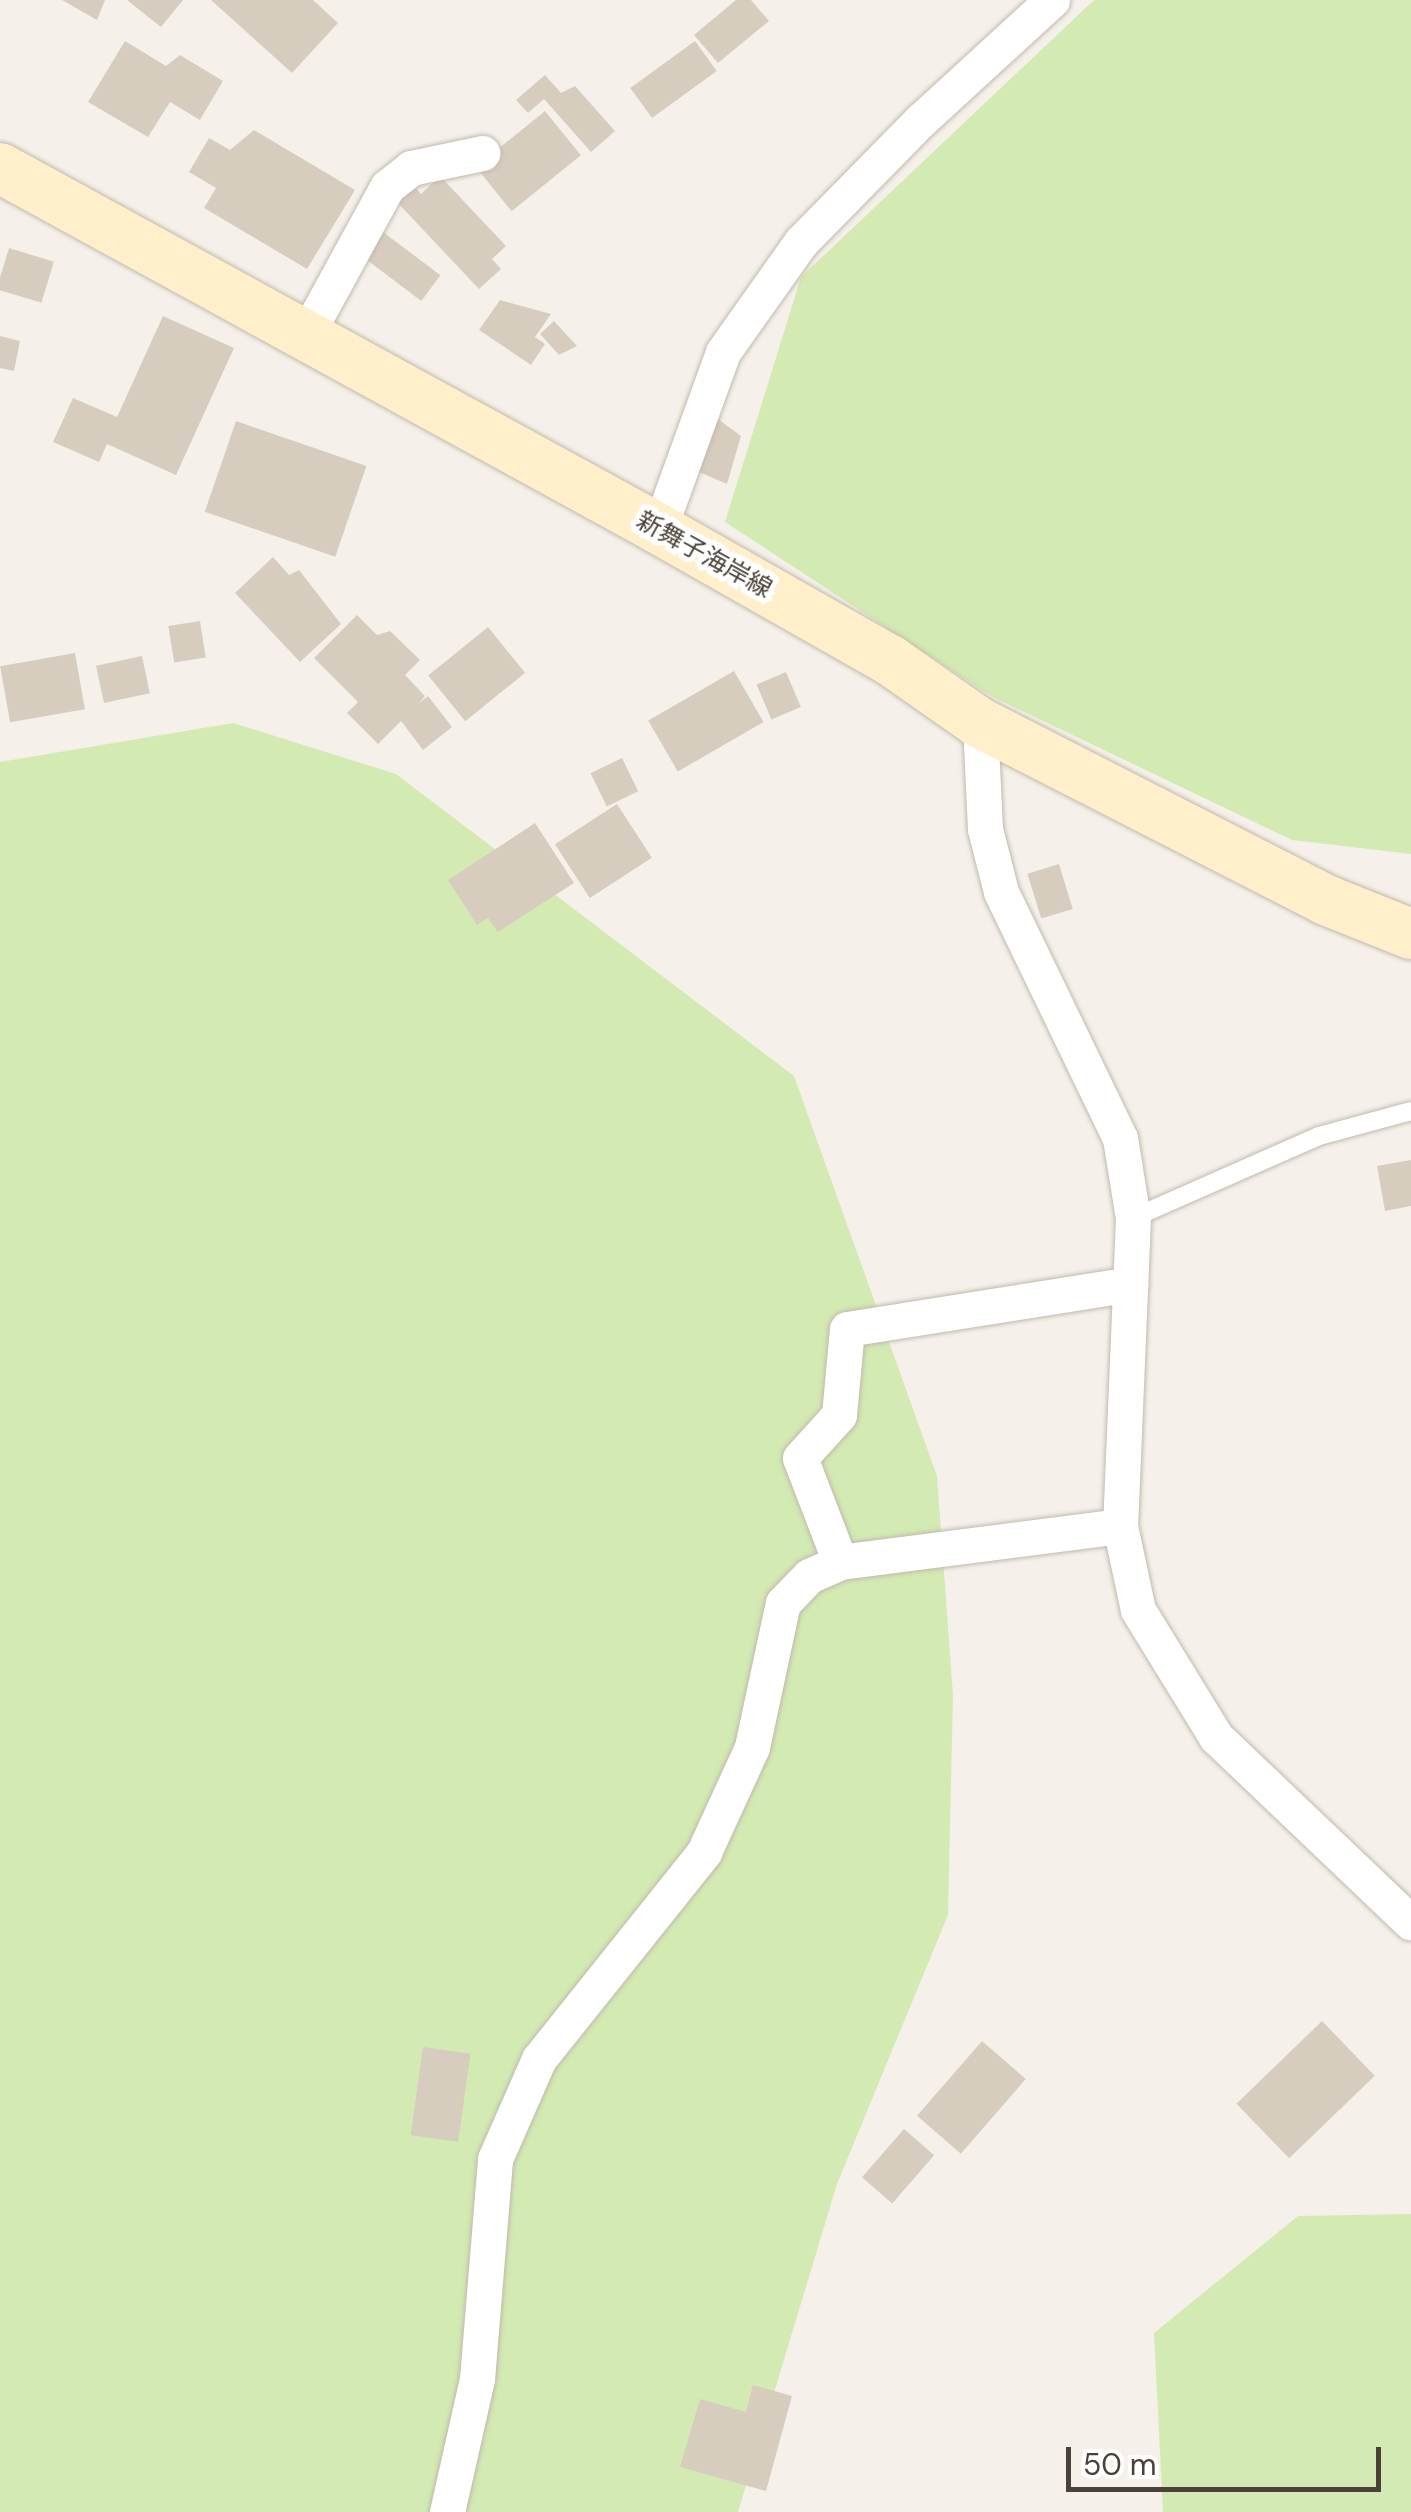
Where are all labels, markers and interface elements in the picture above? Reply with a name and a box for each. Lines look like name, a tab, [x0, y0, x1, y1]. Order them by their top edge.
street label: 新舞子海岸線	[631, 506, 777, 604]
scale bar	[1071, 2427, 1386, 2489]
text: 50 m	[1083, 2445, 1157, 2484]

